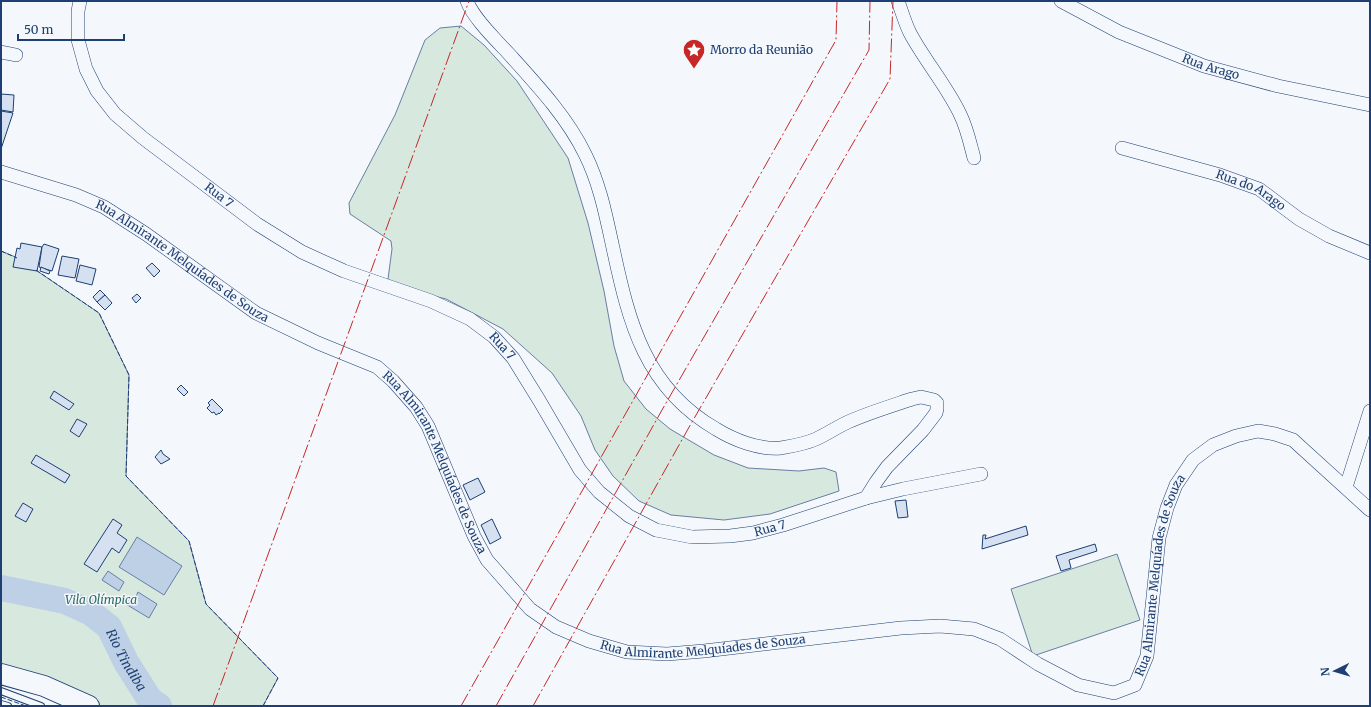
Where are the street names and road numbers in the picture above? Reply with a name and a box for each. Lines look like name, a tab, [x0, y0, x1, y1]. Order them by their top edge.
street label: Rua Arago	[1180, 50, 1241, 82]
street label: Rua do Arago	[1214, 166, 1289, 213]
street label: Rua 7	[202, 179, 237, 211]
street label: Rua Almirante Melquíades de Souza	[94, 196, 272, 325]
street label: Rua 7	[486, 329, 519, 363]
street label: Rua Almirante Melquíades de Souza	[380, 367, 490, 556]
street label: Rua Almirante Melquíades de Souza	[1131, 471, 1188, 678]
street label: Rua 7	[752, 517, 787, 539]
street label: Rua Almirante Melquíades de Souza	[599, 631, 807, 661]

